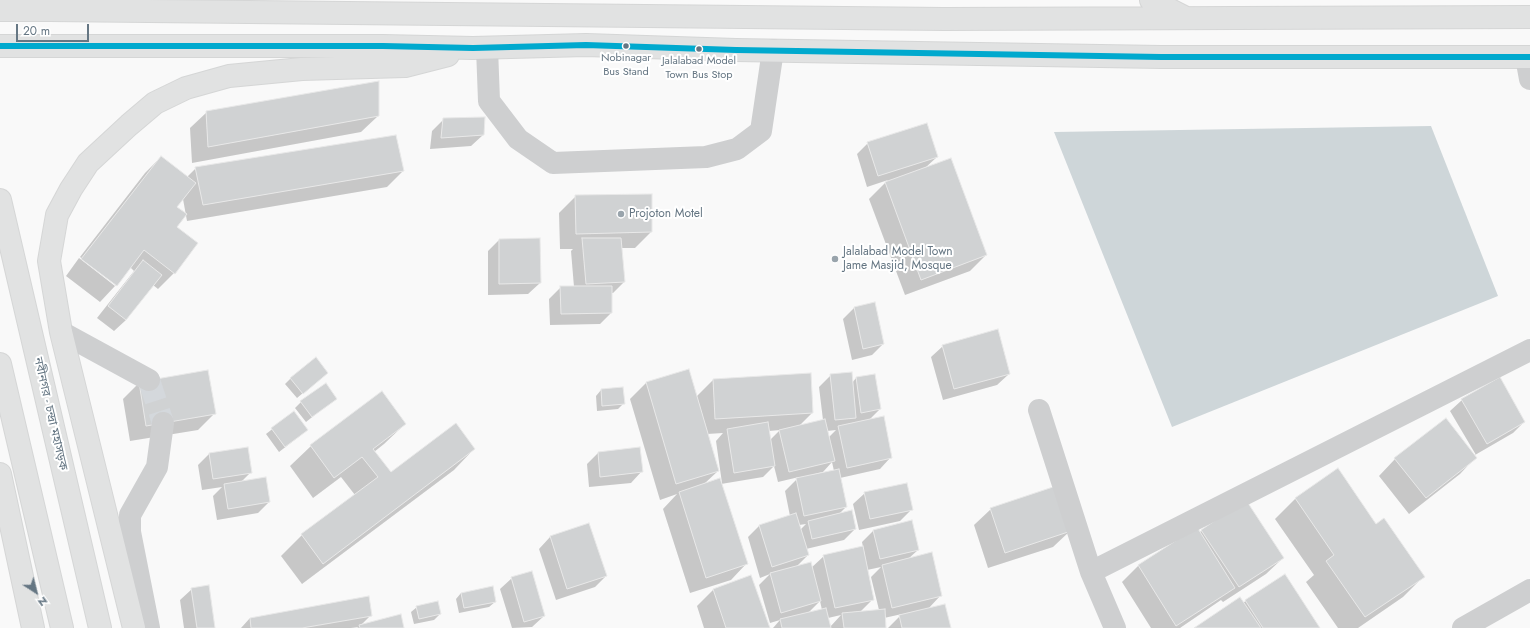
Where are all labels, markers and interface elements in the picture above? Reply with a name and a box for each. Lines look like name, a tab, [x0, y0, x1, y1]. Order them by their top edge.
scale bar	[18, 16, 91, 42]
text: 20 m	[23, 22, 50, 40]
marker: Nobinagar Bus Stand	[621, 41, 631, 51]
marker: Jalalabad Model Town Bus Stop	[694, 44, 704, 54]
place label: Nobinagar Bus Stand	[601, 51, 651, 77]
place label: Jalalabad Model Town Bus Stop	[662, 54, 736, 80]
place label: Projoton Motel	[629, 207, 703, 221]
marker: Projoton Motel	[616, 209, 626, 219]
place label: Jalalabad Model Town Jame Masjid, Mosque	[843, 245, 953, 273]
marker: Jalalabad Model Town Jame Masjid, Mosque	[830, 254, 840, 264]
street label: নবীনগর - চন্দ্রা মহাসড়ক	[30, 356, 70, 472]
north arrow	[16, 572, 56, 612]
text: N	[35, 593, 51, 611]

